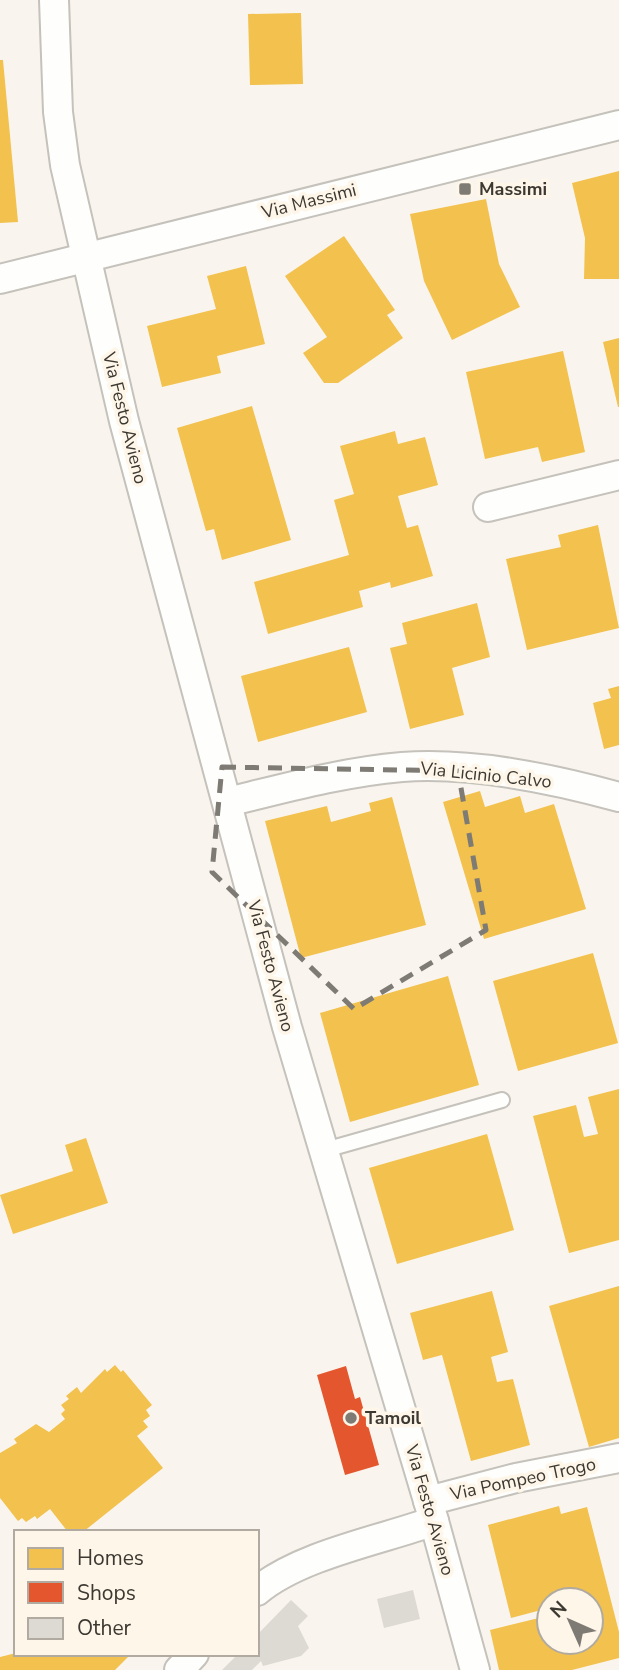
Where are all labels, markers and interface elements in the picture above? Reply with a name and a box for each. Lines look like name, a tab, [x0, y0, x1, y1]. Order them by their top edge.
place label: Massimi	[479, 177, 547, 201]
street label: Via Massimi	[258, 178, 359, 225]
marker: Massimi	[457, 181, 473, 197]
street label: Via Festo Avieno	[97, 349, 153, 486]
street label: Via Licinio Calvo	[418, 756, 553, 794]
street label: Via Festo Avieno	[242, 897, 300, 1034]
place label: Tamoil	[365, 1406, 421, 1430]
marker: Tamoil	[343, 1410, 359, 1426]
street label: Via Festo Avieno	[400, 1441, 460, 1578]
street label: Via Pompeo Trogo	[447, 1452, 598, 1506]
legend	[14, 1530, 259, 1656]
text: Homes	[77, 1544, 144, 1572]
text: Shops	[77, 1579, 136, 1607]
north arrow	[535, 1586, 605, 1656]
text: N	[544, 1595, 573, 1624]
text: Other	[77, 1614, 132, 1642]

